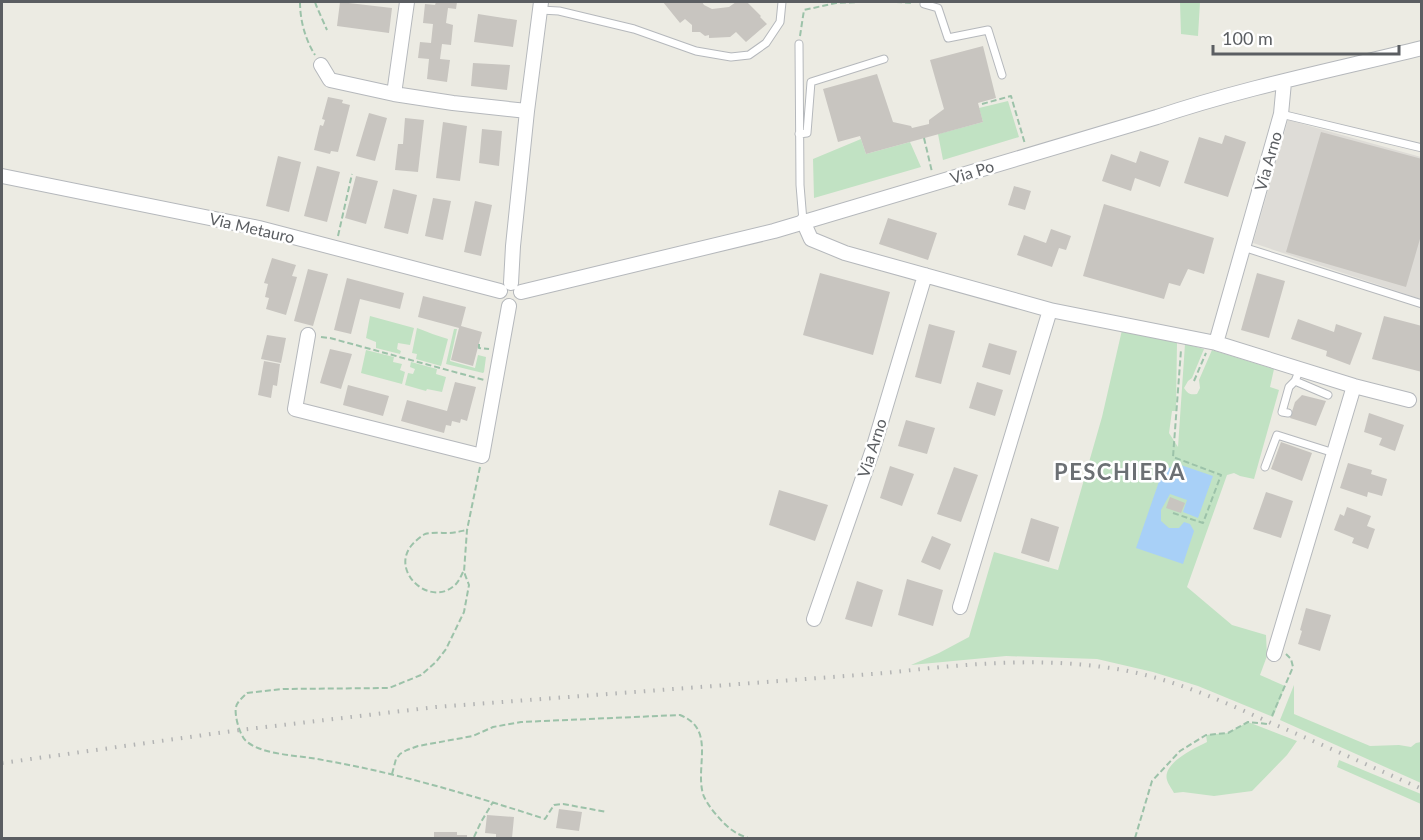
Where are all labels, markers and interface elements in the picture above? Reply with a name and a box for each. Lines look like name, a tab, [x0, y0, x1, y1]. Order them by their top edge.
scale bar	[1213, 18, 1399, 56]
text: 100 m	[1222, 27, 1273, 49]
street label: Via Arno	[1250, 129, 1285, 193]
street label: Via Po	[948, 156, 996, 187]
street label: Via Metauro	[208, 208, 297, 247]
street label: Via Arno	[853, 416, 890, 480]
district label: PESCHIERA	[1054, 458, 1186, 485]

